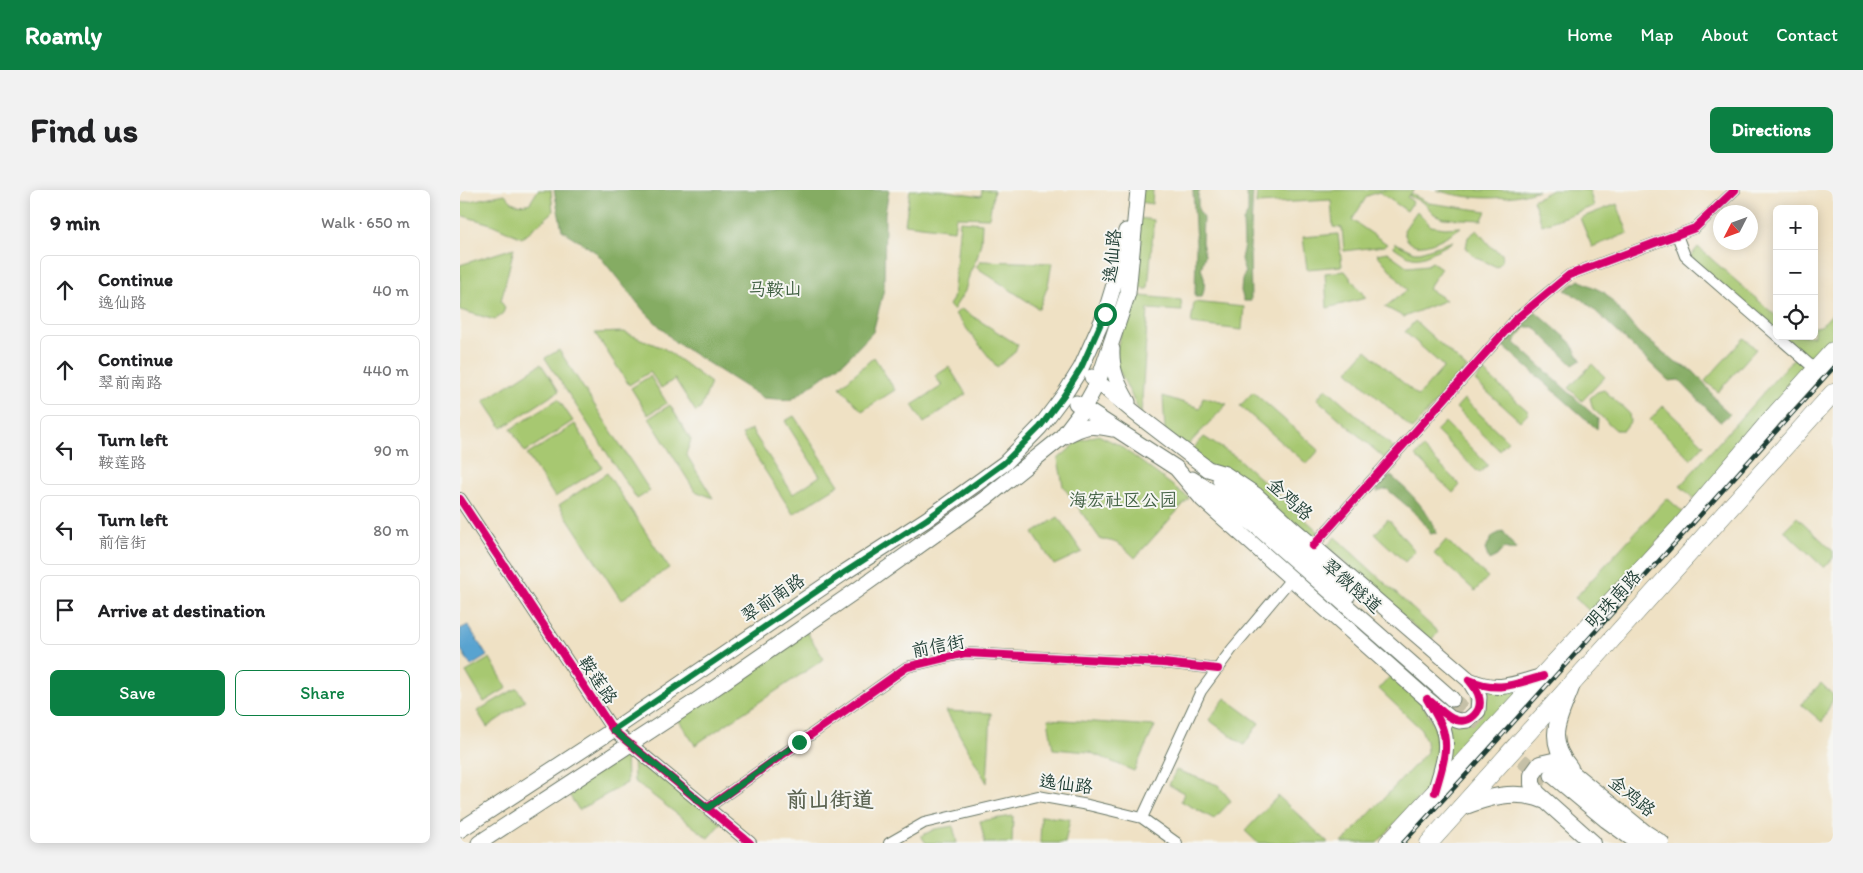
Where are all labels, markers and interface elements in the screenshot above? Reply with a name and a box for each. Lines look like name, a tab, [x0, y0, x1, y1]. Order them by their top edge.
text: Roamly	[25, 21, 102, 50]
text: Home	[1567, 24, 1613, 46]
text: Map	[1641, 24, 1674, 46]
text: About	[1702, 24, 1748, 46]
text: Contact	[1776, 24, 1838, 46]
button: Directions	[1710, 107, 1833, 153]
text: Find us	[30, 109, 138, 151]
north arrow	[1713, 205, 1758, 250]
map controls	[1773, 205, 1818, 340]
button: +	[1773, 205, 1818, 250]
text: 9 min	[50, 210, 100, 235]
text: Walk · 650 m	[321, 213, 410, 232]
street label: 逸仙路	[1099, 228, 1125, 284]
button: −	[1773, 250, 1818, 295]
text: Continue	[98, 268, 173, 291]
icon: ahead	[51, 276, 79, 304]
park label: 马鞍山	[748, 278, 802, 300]
text: 40 m	[372, 281, 409, 300]
text: 逸仙路	[98, 293, 146, 312]
button: locate	[1773, 295, 1818, 340]
route start	[1094, 303, 1117, 326]
text: Continue	[98, 348, 173, 371]
icon: ahead	[51, 356, 79, 384]
text: 440 m	[363, 361, 409, 380]
text: 翠前南路	[98, 373, 162, 392]
text: Turn left	[98, 428, 168, 451]
icon: left	[51, 436, 79, 464]
text: 90 m	[374, 441, 409, 460]
text: 鞍莲路	[98, 453, 146, 472]
street label: 金鸡路	[1263, 473, 1317, 525]
park label: 海宏社区公园	[1069, 489, 1177, 511]
text: Turn left	[98, 508, 168, 531]
icon: left	[51, 516, 79, 544]
text: 80 m	[373, 521, 409, 540]
text: 前信街	[98, 533, 146, 552]
street label: 翠微隧道	[1318, 554, 1386, 618]
street label: 明珠南路	[1580, 565, 1646, 633]
street label: 翠前南路	[737, 569, 809, 627]
icon: arrive	[51, 596, 79, 624]
text: Arrive at destination	[98, 599, 265, 622]
street label: 前信街	[909, 630, 967, 662]
street label: 鞍莲路	[574, 651, 622, 709]
button: Save	[50, 670, 225, 716]
button: Share	[235, 670, 410, 716]
route end	[788, 731, 811, 754]
street label: 逸仙路	[1038, 770, 1094, 798]
street label: 金鸡路	[1604, 770, 1660, 822]
district label: 前山街道	[786, 786, 874, 813]

